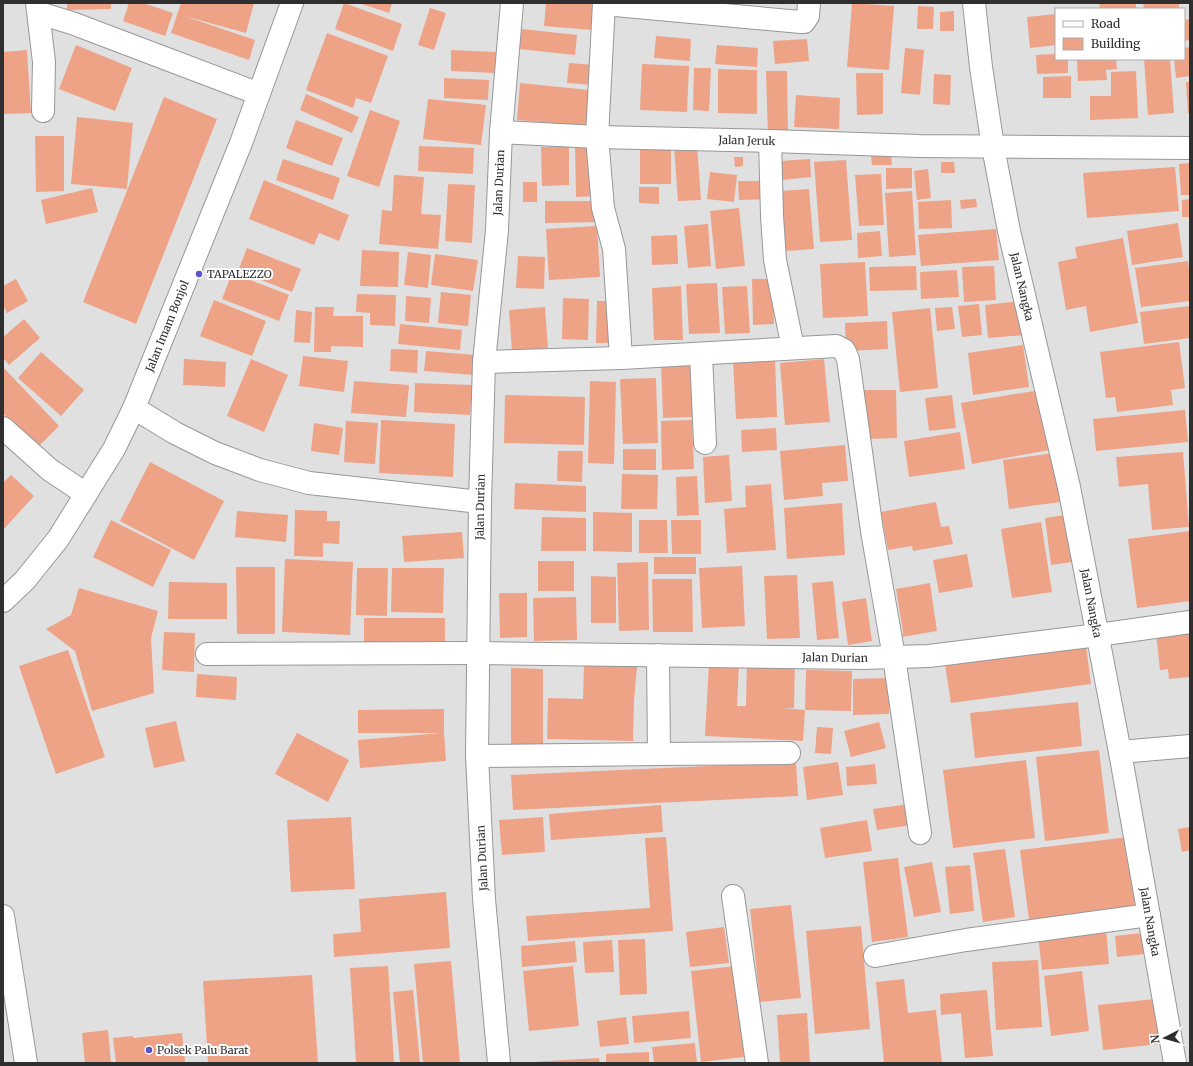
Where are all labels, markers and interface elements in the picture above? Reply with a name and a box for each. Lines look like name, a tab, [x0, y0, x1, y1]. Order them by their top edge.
legend	[1055, 8, 1185, 60]
text: Road	[1091, 16, 1120, 31]
text: Building	[1091, 36, 1141, 51]
street label: Jalan Jeruk	[717, 133, 776, 148]
street label: Jalan Durian	[491, 149, 507, 217]
street label: Jalan Nangka	[1007, 250, 1037, 322]
place label: TAPALEZZO	[207, 267, 272, 281]
marker: TAPALEZZO	[194, 269, 204, 279]
street label: Jalan Imam Bonjol	[142, 278, 192, 375]
street label: Jalan Durian	[473, 473, 488, 541]
street label: Jalan Nangka	[1078, 567, 1105, 639]
street label: Jalan Durian	[801, 650, 869, 665]
street label: Jalan Durian	[473, 824, 491, 892]
street label: Jalan Nangka	[1137, 885, 1163, 957]
north arrow	[1145, 1018, 1185, 1058]
text: N	[1148, 1034, 1162, 1044]
place label: Polsek Palu Barat	[157, 1043, 249, 1057]
marker: Polsek Palu Barat	[144, 1045, 154, 1055]

